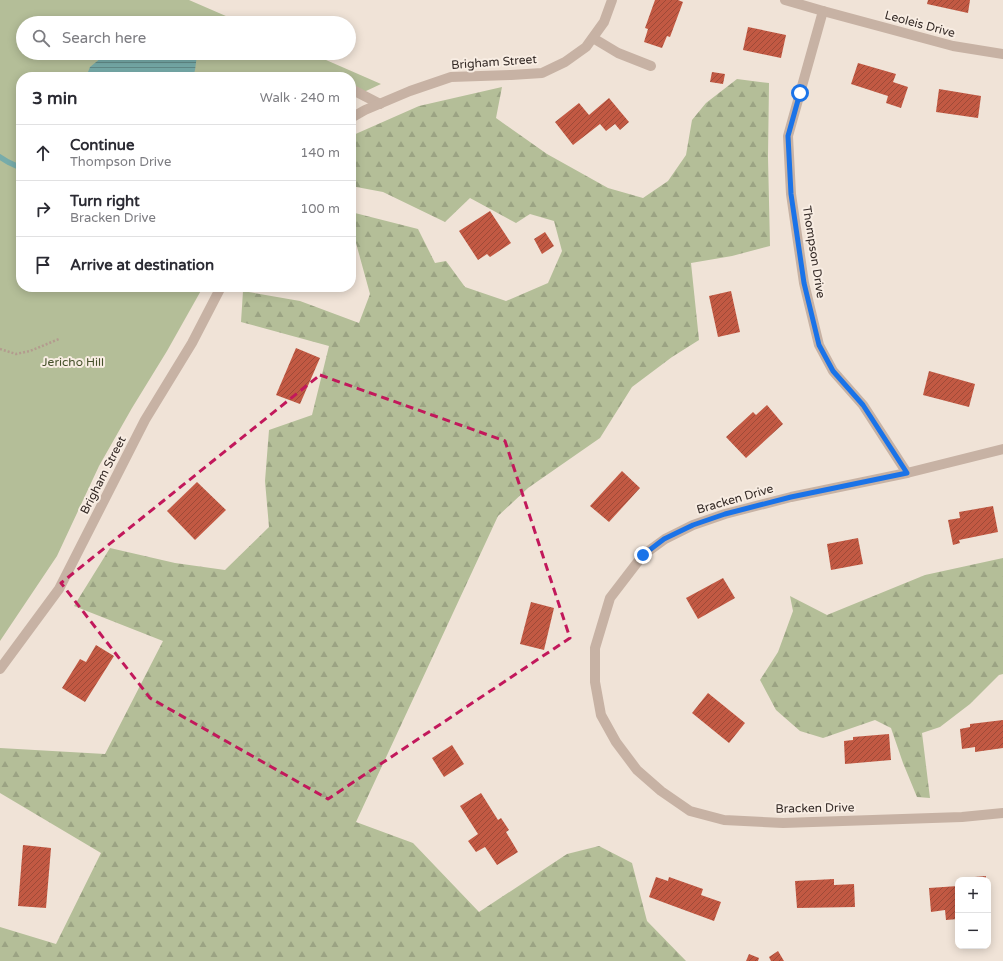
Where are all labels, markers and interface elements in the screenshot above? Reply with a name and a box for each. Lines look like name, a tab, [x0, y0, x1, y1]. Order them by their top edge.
street label: Leoleis Drive	[883, 8, 957, 40]
search box	[16, 16, 356, 60]
icon: search	[30, 27, 52, 49]
text: Search here	[62, 29, 146, 47]
street label: Brigham Street	[451, 52, 538, 72]
route start	[791, 84, 809, 102]
text: 3 min	[32, 88, 77, 109]
text: Walk · 240 m	[260, 90, 340, 106]
text: Continue	[70, 136, 134, 154]
icon: ahead	[32, 142, 54, 164]
text: 140 m	[300, 145, 340, 161]
text: Thompson Drive	[70, 154, 171, 170]
text: Turn right	[70, 192, 140, 210]
icon: right	[32, 198, 54, 220]
text: 100 m	[300, 201, 340, 217]
street label: Thompson Drive	[800, 205, 828, 299]
text: Bracken Drive	[70, 210, 156, 226]
icon: arrive	[32, 254, 54, 276]
text: Arrive at destination	[70, 256, 214, 274]
park label: Jericho Hill	[42, 355, 104, 369]
street label: Brigham Street	[77, 433, 129, 516]
street label: Bracken Drive	[695, 481, 775, 517]
route end	[634, 546, 652, 564]
street label: Bracken Drive	[775, 800, 855, 816]
map controls	[955, 877, 991, 949]
button: +	[955, 877, 991, 913]
button: −	[955, 913, 991, 949]

